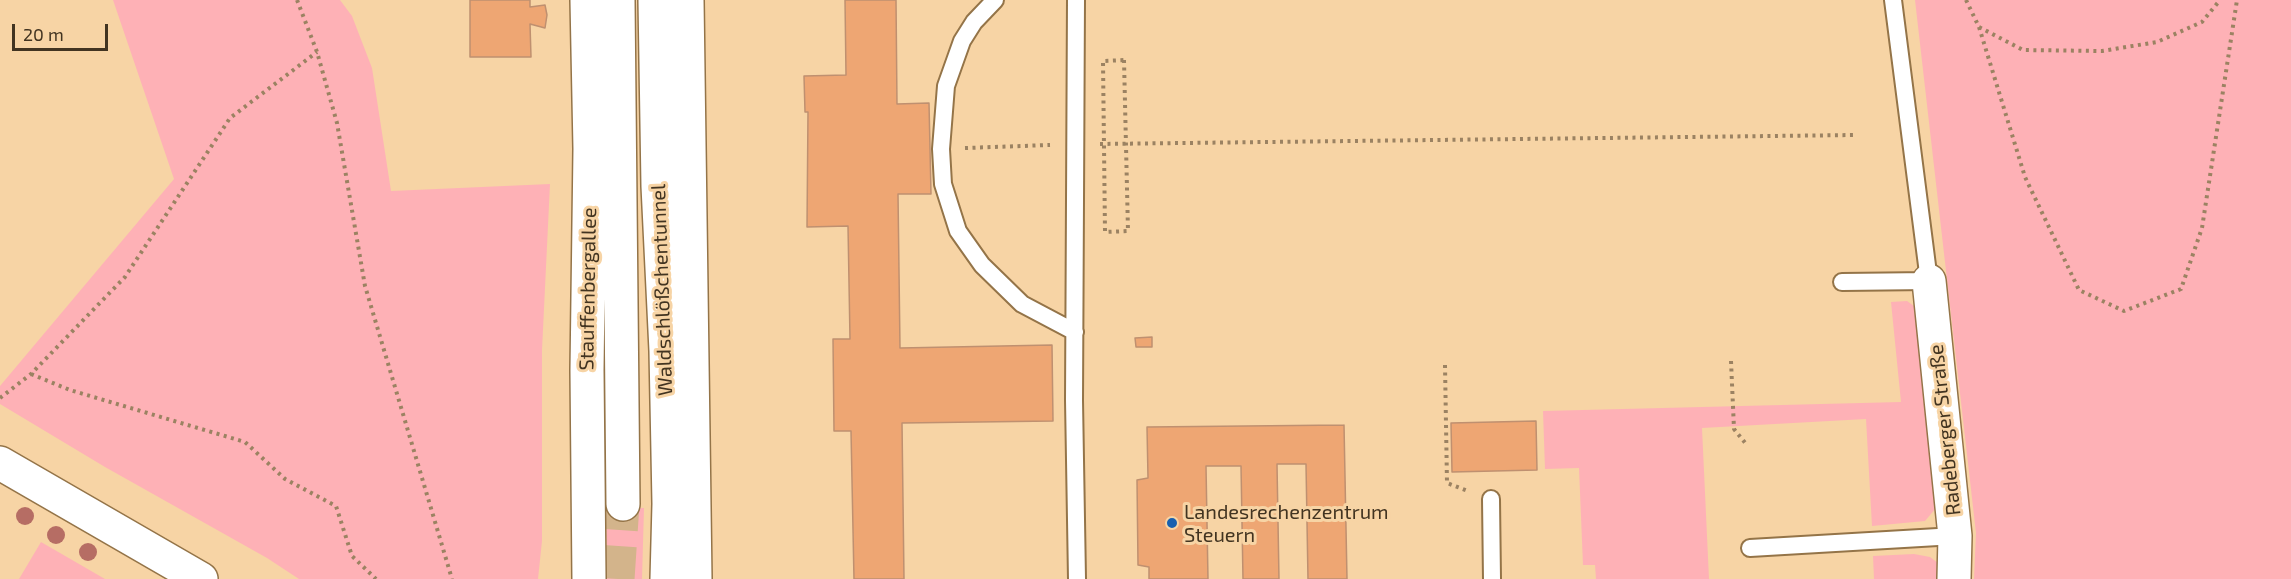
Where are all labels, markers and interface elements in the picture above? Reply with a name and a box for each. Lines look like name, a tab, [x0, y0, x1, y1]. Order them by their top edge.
scale bar	[15, 12, 111, 50]
text: 20 m	[23, 23, 64, 45]
street label: Waldschlößchentunnel	[646, 184, 678, 396]
street label: Stauffenbergallee	[575, 207, 601, 371]
street label: Radeberger Straße	[1924, 343, 1966, 517]
place label: Landesrechenzentrum Steuern	[1184, 500, 1389, 547]
marker: Landesrechenzentrum Steuern	[1165, 516, 1179, 530]

